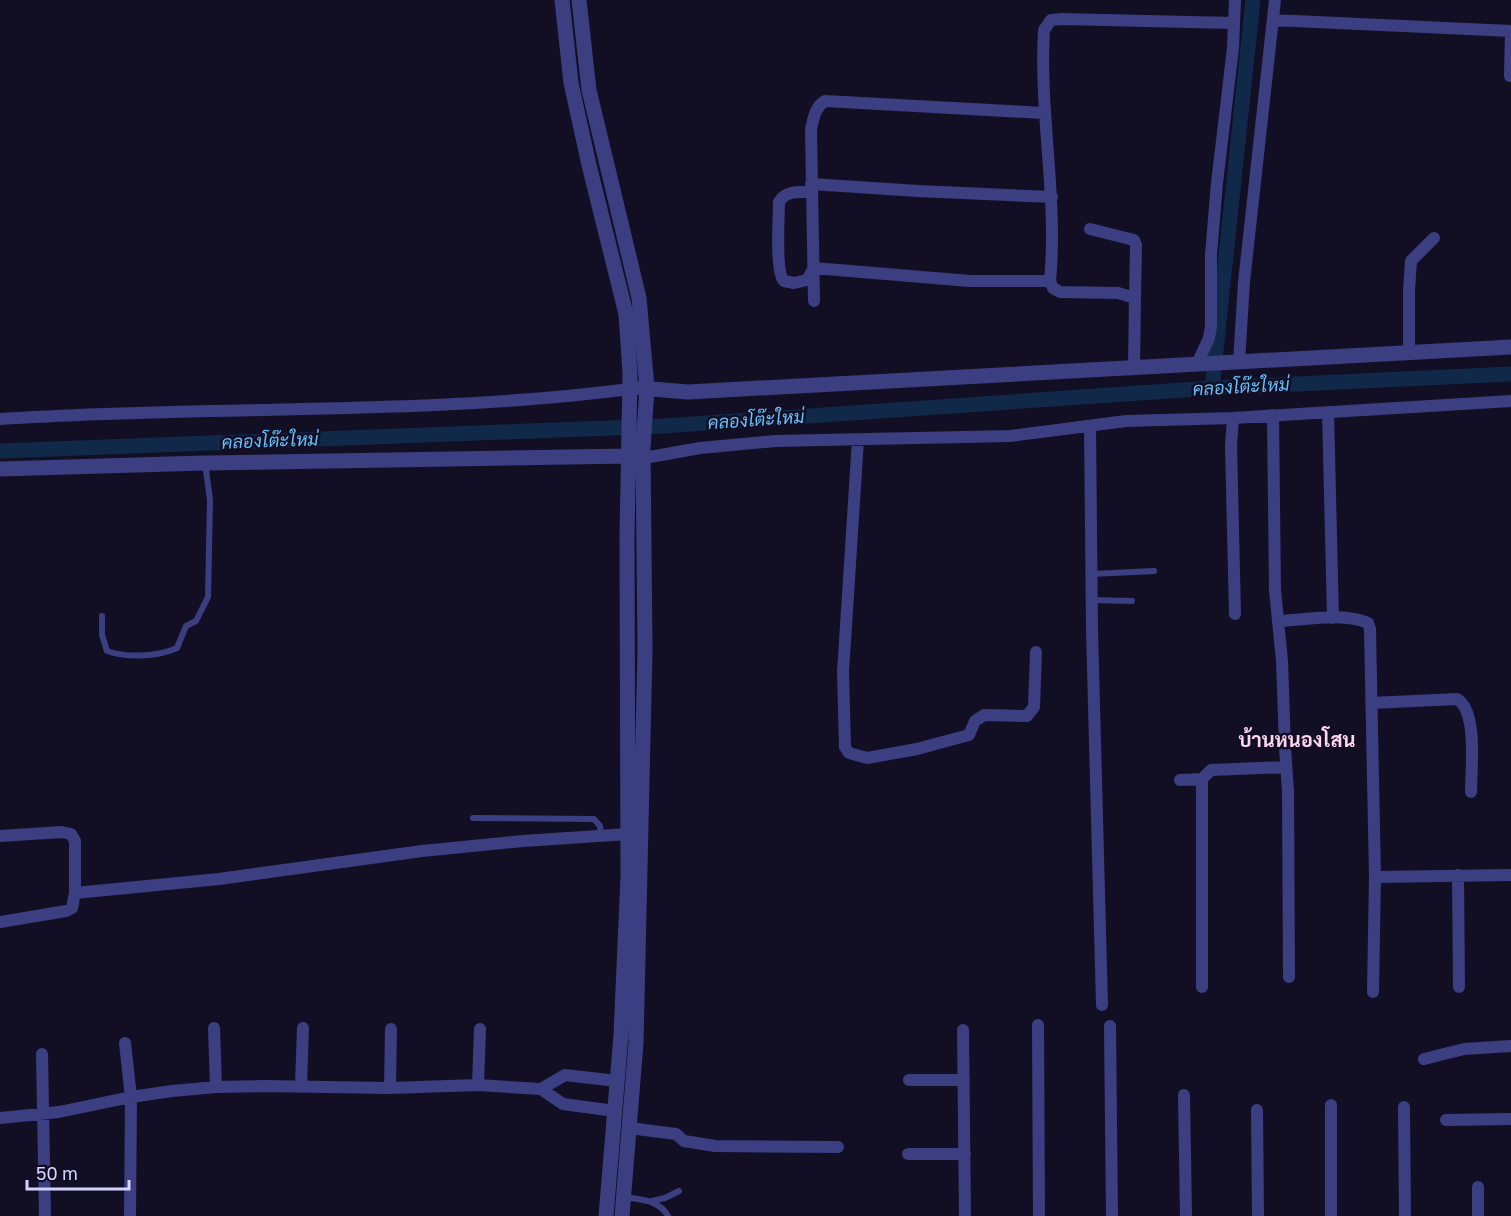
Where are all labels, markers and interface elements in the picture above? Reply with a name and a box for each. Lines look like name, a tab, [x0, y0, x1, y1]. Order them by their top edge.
water label: คลองโต๊ะใหม่	[1192, 371, 1291, 400]
water label: คลองโต๊ะใหม่	[707, 404, 806, 433]
water label: คลองโต๊ะใหม่	[221, 426, 320, 453]
district label: บ้านหนองโสน	[1239, 726, 1355, 751]
scale bar	[27, 1153, 129, 1191]
text: 50 m	[36, 1162, 78, 1184]

